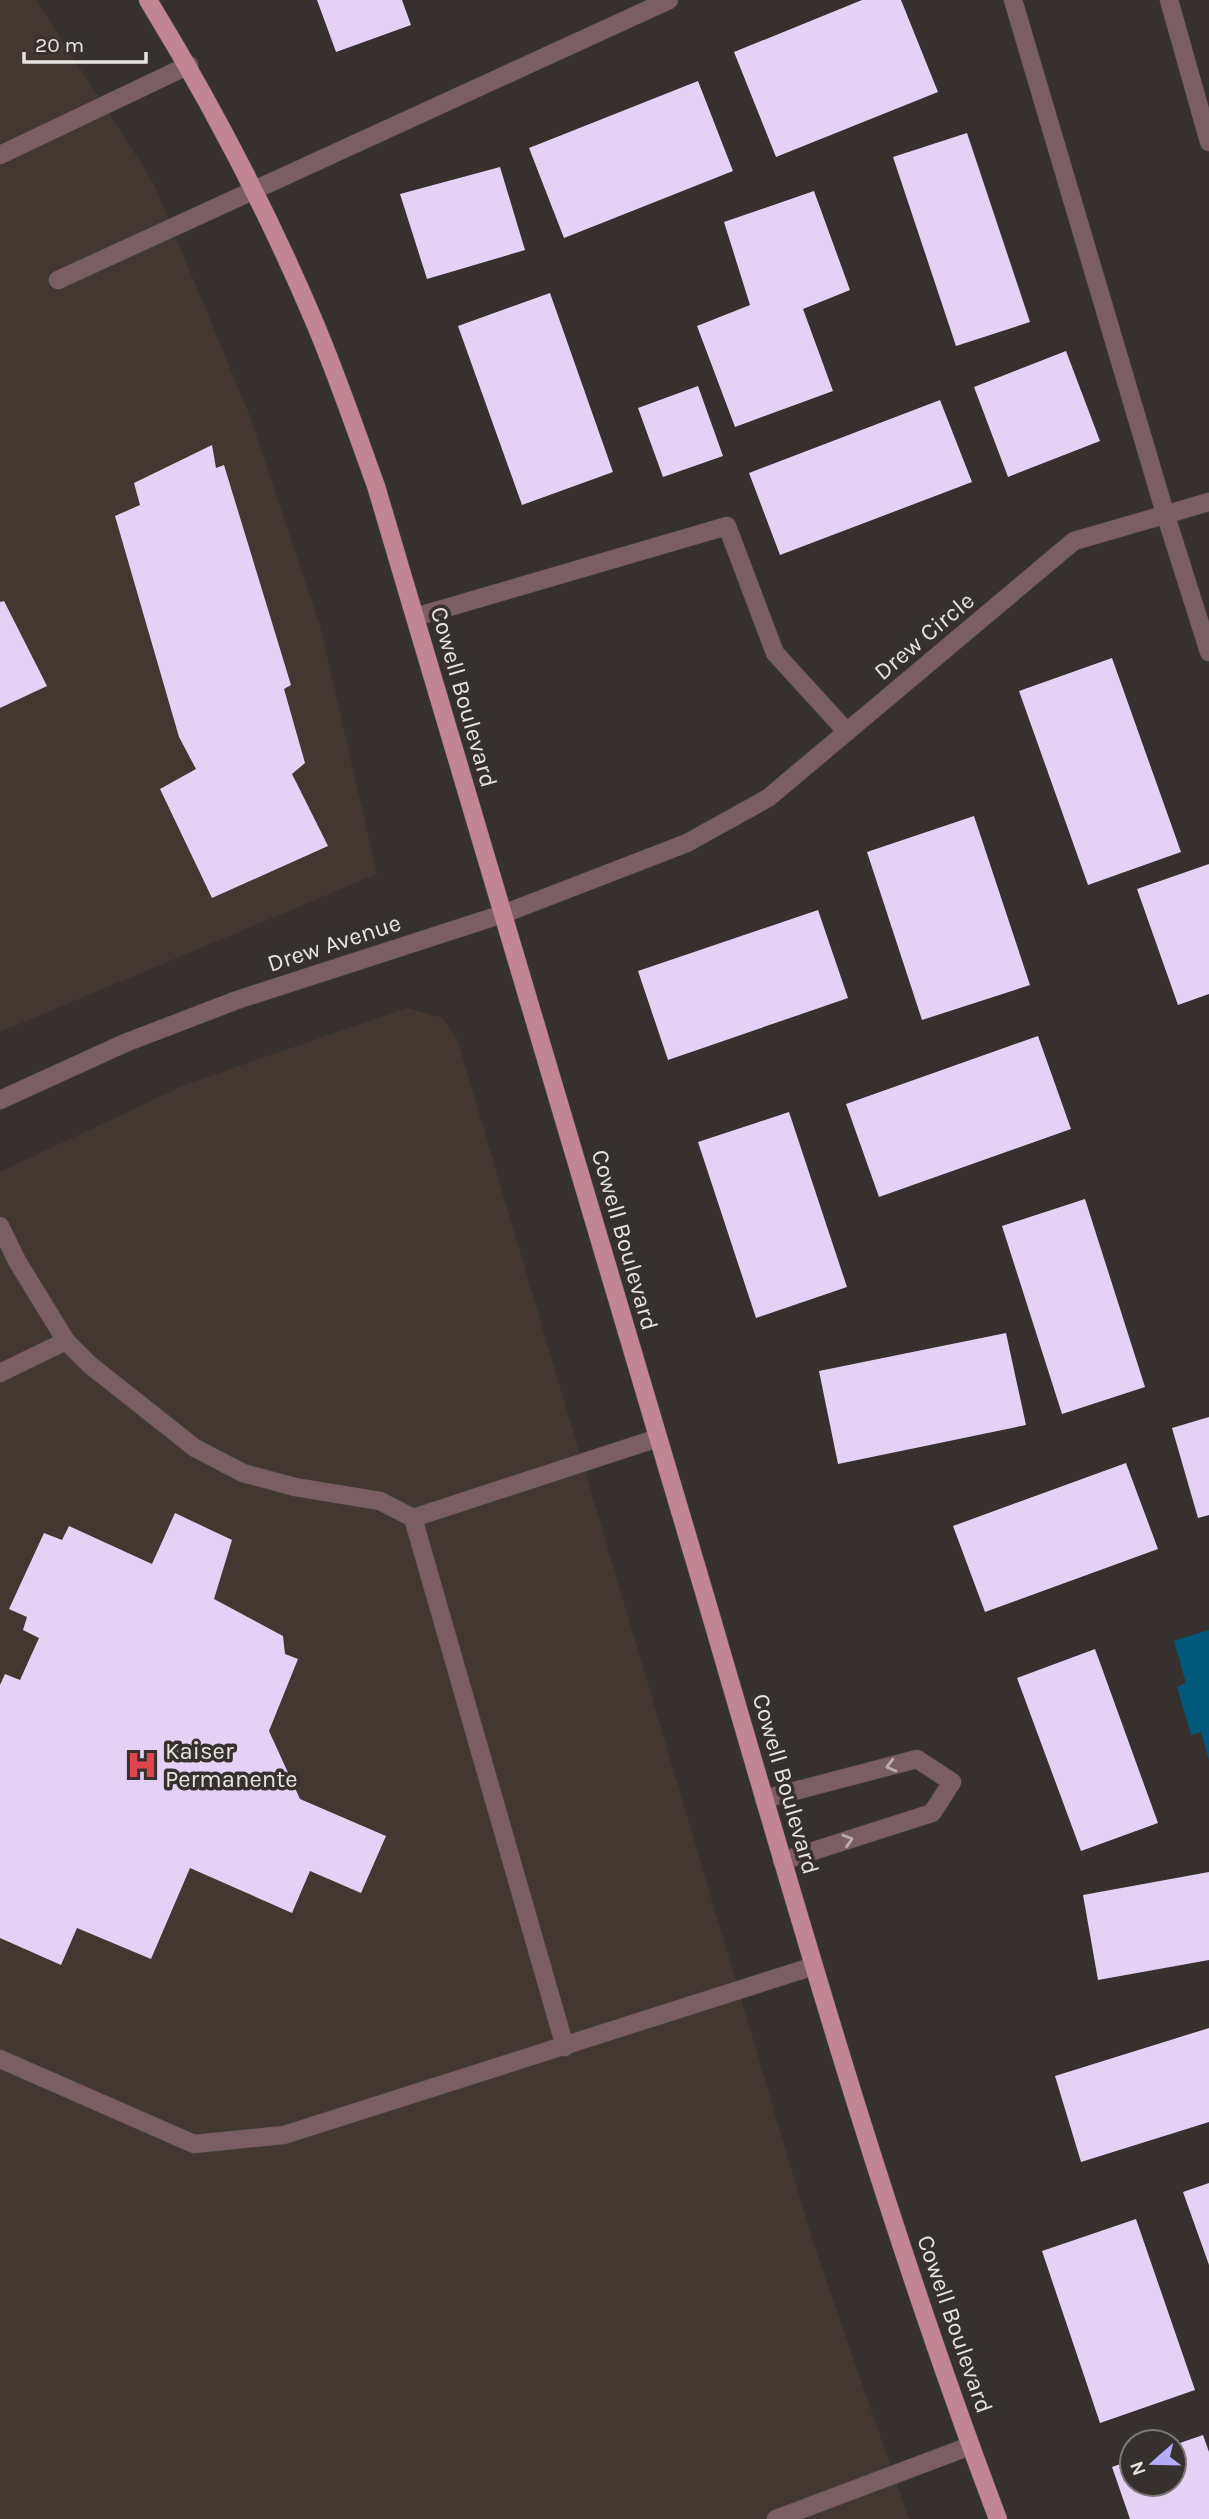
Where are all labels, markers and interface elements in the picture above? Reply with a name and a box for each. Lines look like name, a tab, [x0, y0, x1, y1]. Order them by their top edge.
scale bar	[24, 21, 147, 65]
text: 20 m	[35, 33, 84, 57]
street label: Drew Circle	[868, 586, 980, 686]
street label: Cowell Boulevard	[425, 604, 503, 790]
street label: Drew Avenue	[264, 908, 404, 978]
street label: Cowell Boulevard	[586, 1147, 664, 1333]
street label: Cowell Boulevard	[747, 1691, 825, 1877]
place label: Kaiser Permanente	[165, 1737, 298, 1793]
hospital icon: Kaiser Permanente	[125, 1748, 159, 1782]
one-way arrow	[885, 1758, 897, 1772]
one-way arrow	[841, 1834, 853, 1848]
street label: Cowell Boulevard	[911, 2231, 999, 2417]
north arrow	[1118, 2428, 1188, 2498]
text: N	[1125, 2458, 1151, 2479]

